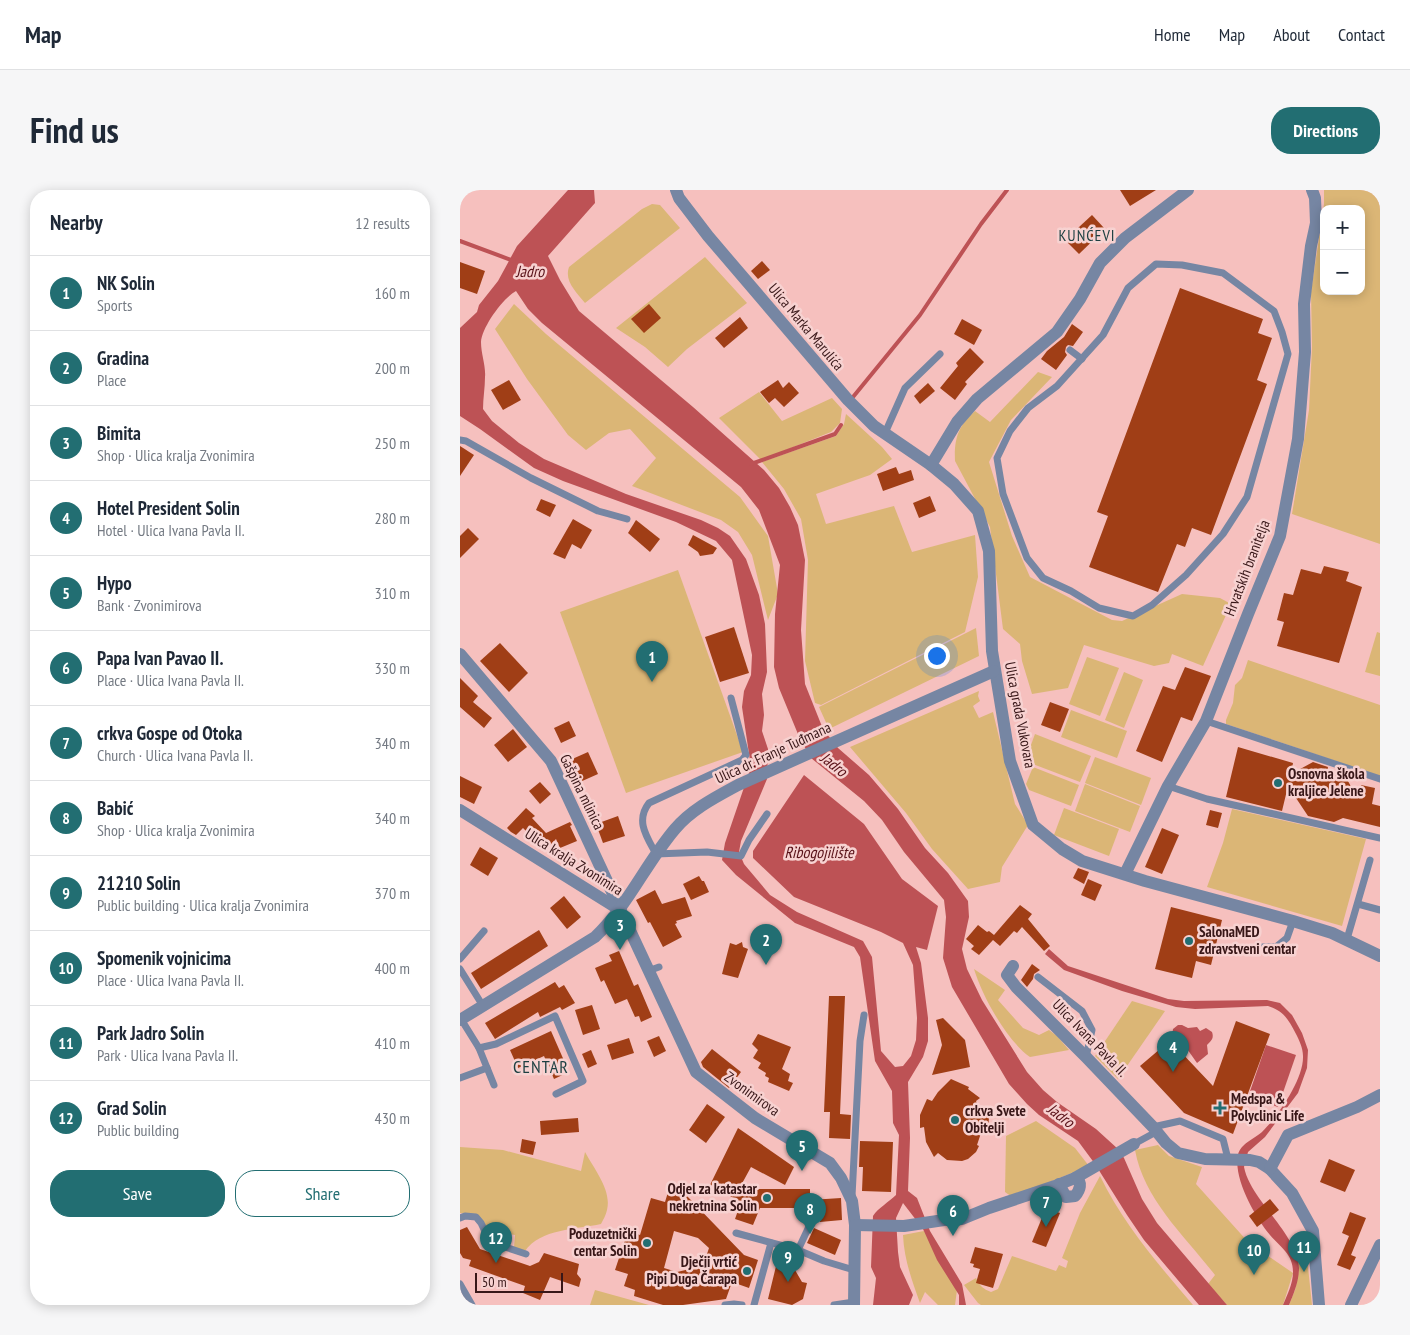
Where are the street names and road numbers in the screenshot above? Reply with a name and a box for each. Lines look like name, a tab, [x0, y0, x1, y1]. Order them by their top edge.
street label: Ulica Marka Marulića	[764, 279, 848, 374]
street label: Hrvatskih branitelja	[1219, 517, 1274, 619]
street label: Ulica grada Vukovara	[1001, 660, 1040, 770]
street label: Ulica dr. Franje Tuđmana	[712, 717, 834, 788]
street label: Gašpina mlinica	[556, 751, 609, 833]
street label: Ulica kralja Zvonimira	[522, 824, 627, 899]
street label: Ulica Ivana Pavla II.	[1049, 995, 1132, 1081]
street label: Zvonimirova	[721, 1067, 784, 1120]

